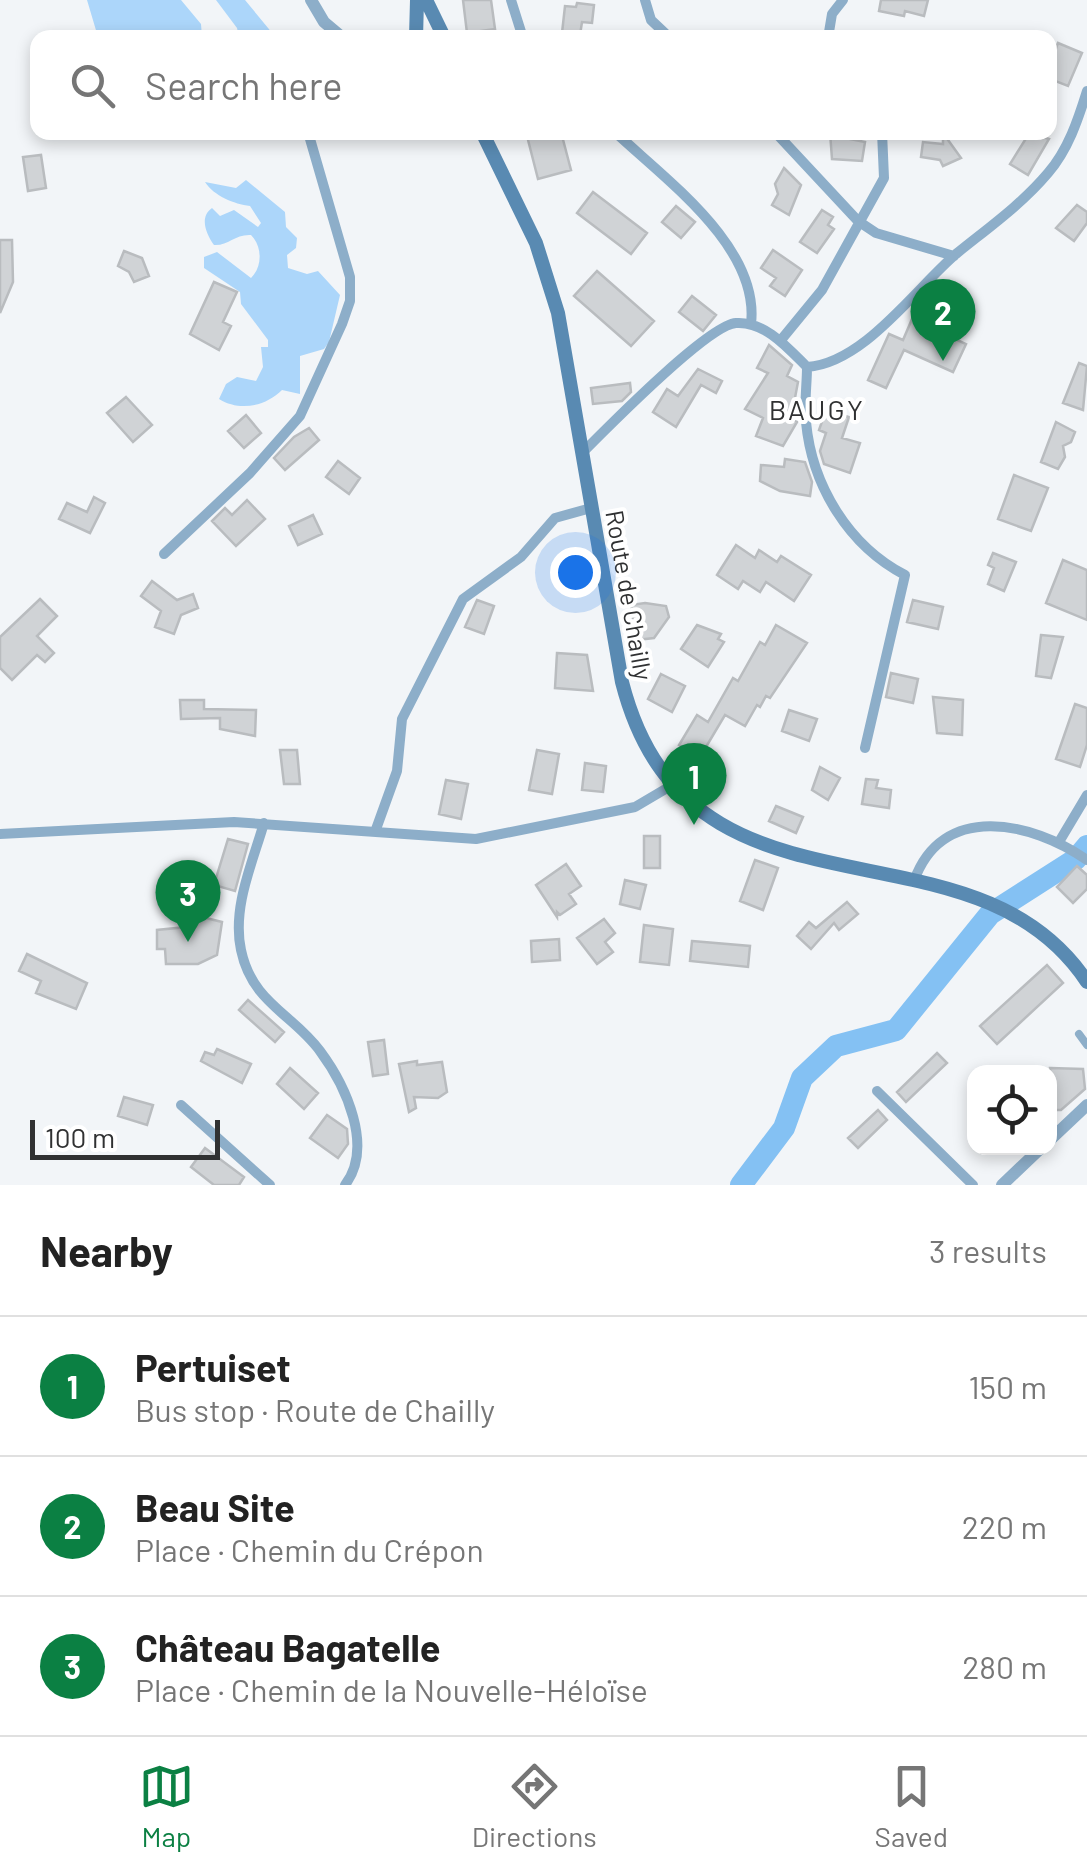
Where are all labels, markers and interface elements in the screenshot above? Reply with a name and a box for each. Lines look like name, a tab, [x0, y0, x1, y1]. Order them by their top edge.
search box	[30, 30, 1057, 140]
icon: search	[65, 58, 120, 113]
text: Search here	[145, 62, 343, 108]
pin: 2	[910, 278, 976, 361]
district label: BAUGY	[769, 392, 865, 426]
street label: Route de Chailly	[600, 508, 660, 682]
your location	[550, 547, 601, 598]
pin: 1	[662, 742, 726, 825]
pin: 3	[156, 860, 220, 942]
map controls	[967, 1065, 1057, 1155]
button: locate	[967, 1065, 1057, 1155]
scale bar	[30, 1115, 220, 1160]
text: 100 m	[45, 1120, 115, 1154]
text: Nearby	[40, 1225, 173, 1275]
text: 3 results	[929, 1231, 1047, 1269]
text: Pertuiset	[135, 1344, 291, 1390]
text: 1	[67, 1367, 78, 1405]
text: 150 m	[968, 1367, 1047, 1405]
text: Bus stop · Route de Chailly	[135, 1390, 495, 1428]
text: Beau Site	[135, 1484, 295, 1530]
text: 2	[64, 1507, 81, 1545]
text: 220 m	[962, 1507, 1047, 1545]
text: Place · Chemin du Crépon	[135, 1530, 484, 1568]
text: Château Bagatelle	[135, 1624, 441, 1670]
text: 3	[64, 1647, 81, 1685]
text: 280 m	[962, 1647, 1047, 1685]
text: Place · Chemin de la Nouvelle-Héloïse	[135, 1670, 648, 1708]
tab: Map	[139, 1759, 194, 1853]
tab: Directions	[472, 1759, 597, 1853]
tab: Saved	[875, 1759, 948, 1853]

